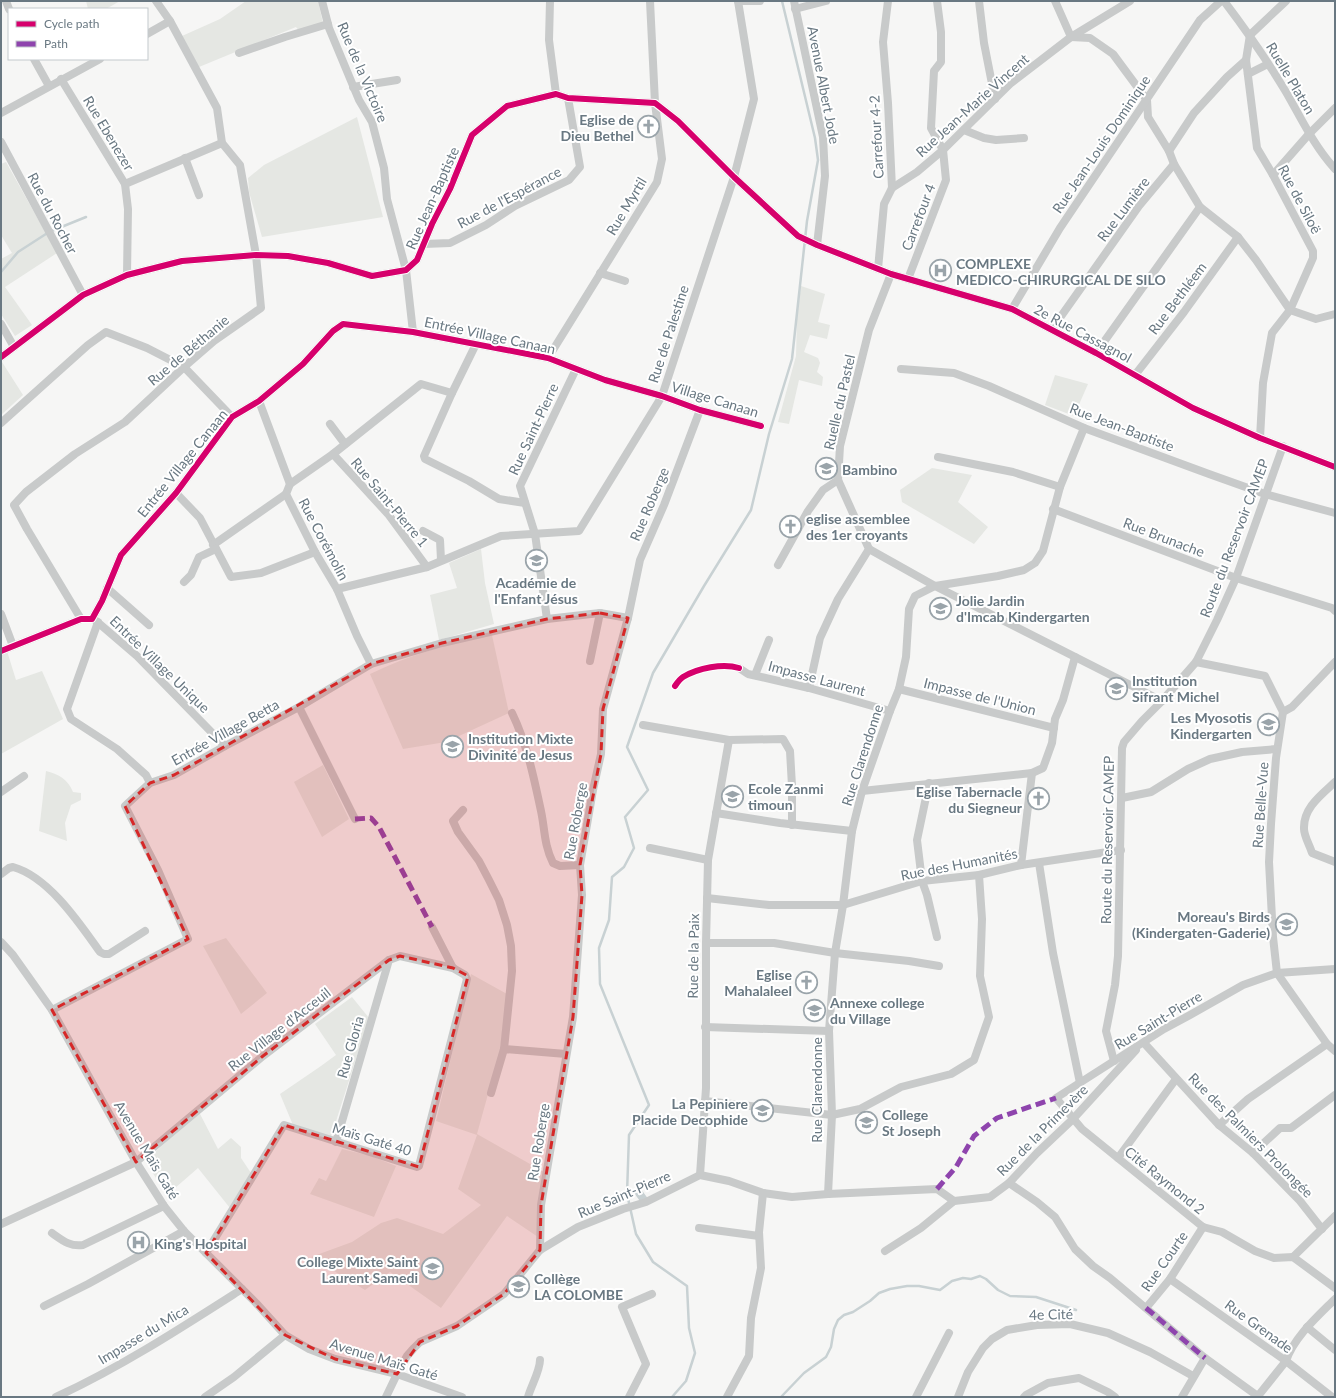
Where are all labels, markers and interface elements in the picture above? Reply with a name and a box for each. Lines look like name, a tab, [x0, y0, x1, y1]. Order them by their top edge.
legend	[8, 8, 148, 60]
text: Cycle path	[44, 16, 99, 31]
street label: Rue de la Victoire	[334, 19, 392, 125]
street label: Avenue Albert Jode	[804, 25, 844, 145]
text: Path	[44, 36, 68, 51]
street label: Ruelle Platon	[1263, 39, 1319, 117]
street label: Rue Jean-Marie Vincent	[912, 50, 1032, 160]
street label: Rue Jean-Louis Dominique	[1048, 72, 1154, 216]
street label: Rue Ebenezer	[80, 92, 138, 174]
street label: Carrefour 4-2	[865, 95, 887, 179]
place label: Eglise de Dieu Bethel	[561, 111, 635, 144]
church icon: Eglise de Dieu Bethel	[636, 114, 662, 140]
street label: Rue Jean-Baptiste	[402, 144, 462, 252]
street label: Rue de l'Espérance	[454, 162, 564, 232]
street label: Rue de Siloë	[1275, 162, 1325, 236]
street label: Rue du Rocher	[24, 169, 82, 257]
street label: Rue Lumière	[1093, 173, 1153, 245]
street label: Rue Myrtil	[602, 174, 650, 238]
street label: Carrefour 4	[897, 181, 939, 253]
place label: COMPLEXE MEDICO-CHIRURGICAL DE SILO	[956, 255, 1166, 288]
hospital icon: COMPLEXE MEDICO-CHIRURGICAL DE SILO	[928, 258, 954, 284]
street label: Rue Bethléem	[1144, 259, 1210, 337]
street label: Rue de Palestine	[644, 283, 692, 385]
street label: 2e Rue Cassagnol	[1031, 300, 1135, 366]
street label: Rue de Béthanie	[144, 311, 232, 389]
street label: Entrée Village Canaan	[423, 313, 557, 357]
street label: Ruelle du Pastel	[820, 353, 858, 451]
street label: Village Canaan	[669, 378, 761, 420]
street label: Rue Saint-Pierre	[504, 380, 562, 478]
street label: Rue Jean-Baptiste	[1067, 399, 1177, 455]
street label: Entrée Village Canaan	[133, 406, 231, 520]
street label: Rue Saint-Pierre 1	[348, 454, 432, 550]
school or university icon: Bambino	[814, 456, 840, 482]
street label: Route du Reservoir CAMEP	[1196, 456, 1272, 620]
place label: Bambino	[842, 461, 897, 478]
street label: Rue Roberge	[626, 465, 672, 543]
street label: Rue Corémolin	[295, 495, 353, 583]
place label: eglise assemblee des 1er croyants	[806, 510, 910, 543]
church icon: eglise assemblee des 1er croyants	[777, 513, 803, 539]
street label: Rue Brunache	[1121, 514, 1207, 560]
school or university icon: Académie de l'Enfant Jésus	[523, 547, 549, 573]
place label: Académie de l'Enfant Jésus	[494, 574, 578, 607]
place label: Jolie Jardin d'Imcab Kindergarten	[956, 592, 1090, 625]
school or university icon: Jolie Jardin d'Imcab Kindergarten	[927, 595, 953, 621]
street label: Entrée Village Unique	[107, 612, 213, 716]
street label: Impasse Laurent	[766, 657, 868, 699]
place label: Institution Sifrant Michel	[1132, 672, 1219, 705]
street label: Impasse de l'Union	[922, 674, 1038, 718]
school or university icon: Institution Sifrant Michel	[1104, 675, 1130, 701]
street label: Entrée Village Betta	[168, 695, 282, 769]
street label: Rue Clarendonne	[838, 702, 886, 808]
place label: Les Myosotis Kindergarten	[1170, 709, 1252, 742]
school or university icon: Les Myosotis Kindergarten	[1255, 712, 1281, 738]
place label: Institution Mixte Divinité de Jesus	[468, 730, 574, 763]
school or university icon: Institution Mixte Divinité de Jesus	[439, 733, 465, 759]
street label: Route du Reservoir CAMEP	[1097, 756, 1117, 924]
street label: Rue Belle-Vue	[1249, 761, 1271, 849]
place label: Ecole Zanmi timoun	[748, 780, 824, 813]
street label: Rue Roberge	[560, 781, 590, 861]
school or university icon: Ecole Zanmi timoun	[720, 783, 746, 809]
place label: Eglise Tabernacle du Siegneur	[916, 783, 1023, 816]
church icon: Eglise Tabernacle du Siegneur	[1025, 786, 1051, 812]
street label: Rue des Humanités	[899, 844, 1019, 884]
place label: Moreau's Birds (Kindergaten-Gaderie)	[1132, 908, 1270, 941]
school or university icon: Moreau's Birds (Kindergaten-Gaderie)	[1273, 911, 1299, 937]
street label: Rue de la Paix	[684, 913, 702, 999]
place label: Eglise Mahalaleel	[724, 966, 793, 999]
church icon: Eglise Mahalaleel	[794, 969, 820, 995]
street label: Rue Village d'Acceuil	[224, 984, 334, 1074]
street label: Rue Saint-Pierre	[1111, 987, 1205, 1053]
place label: Annexe college du Village	[829, 994, 925, 1027]
school or university icon: Annexe college du Village	[802, 997, 828, 1023]
street label: Rue Gloria	[333, 1014, 367, 1080]
street label: Rue Clarendonne	[808, 1037, 825, 1143]
street label: Rue des Palmiers Prolongée	[1185, 1069, 1317, 1201]
street label: Rue de la Primevère	[993, 1081, 1091, 1179]
place label: La Pepiniere Placide Decophide	[632, 1095, 749, 1128]
street label: Avenue Maïs Gaté	[111, 1098, 183, 1202]
school or university icon: La Pepiniere Placide Decophide	[750, 1098, 776, 1124]
street label: Rue Roberge	[523, 1102, 553, 1182]
place label: College St Joseph	[882, 1106, 941, 1139]
school or university icon: College St Joseph	[854, 1109, 880, 1135]
street label: Maïs Gaté 40	[330, 1119, 414, 1159]
street label: Cité Raymond 2	[1122, 1143, 1208, 1217]
street label: Rue Saint-Pierre	[575, 1167, 673, 1221]
street label: Rue Courte	[1137, 1228, 1191, 1294]
hospital icon: King's Hospital	[125, 1230, 151, 1256]
place label: King's Hospital	[154, 1235, 247, 1252]
place label: College Mixte Saint Laurent Samedi	[297, 1253, 419, 1286]
school or university icon: College Mixte Saint Laurent Samedi	[420, 1256, 446, 1282]
place label: Collège LA COLOMBE	[534, 1270, 623, 1303]
school or university icon: Collège LA COLOMBE	[506, 1273, 532, 1299]
street label: Rue Grenade	[1222, 1296, 1296, 1356]
street label: Impasse du Mica	[95, 1300, 191, 1368]
street label: 4e Cité	[1029, 1305, 1073, 1323]
street label: Avenue Maïs Gaté	[328, 1334, 440, 1384]

